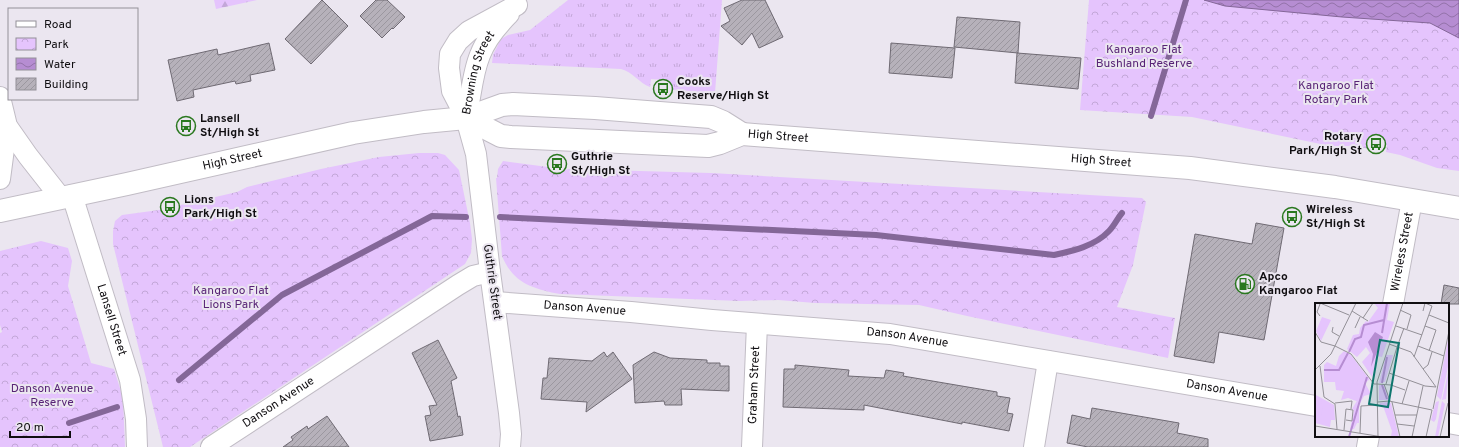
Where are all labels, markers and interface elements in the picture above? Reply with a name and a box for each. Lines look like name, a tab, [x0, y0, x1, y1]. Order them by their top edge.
legend	[8, 8, 138, 100]
text: Road	[44, 17, 72, 33]
street label: Browning Street	[459, 28, 499, 116]
text: Park	[44, 37, 69, 53]
park label: Kangaroo Flat Bushland Reserve	[1096, 42, 1192, 72]
text: Water	[44, 57, 76, 73]
place label: Cooks Reserve/High St	[677, 74, 769, 104]
text: Building	[44, 77, 88, 93]
bus stop icon: Cooks Reserve/High St	[652, 78, 674, 100]
park label: Kangaroo Flat Rotary Park	[1298, 78, 1374, 108]
place label: Lansell St/High St	[200, 111, 259, 141]
bus stop icon: Lansell St/High St	[175, 115, 197, 137]
street label: High Street	[747, 126, 809, 147]
place label: Rotary Park/High St	[1289, 129, 1362, 159]
bus stop icon: Rotary Park/High St	[1365, 133, 1387, 155]
street label: High Street	[201, 146, 264, 175]
place label: Guthrie St/High St	[571, 149, 630, 179]
street label: High Street	[1070, 151, 1132, 172]
bus stop icon: Guthrie St/High St	[546, 153, 568, 175]
place label: Lions Park/High St	[184, 192, 257, 222]
bus stop icon: Lions Park/High St	[159, 196, 181, 218]
place label: Wireless St/High St	[1306, 202, 1365, 232]
bus stop icon: Wireless St/High St	[1281, 206, 1303, 228]
street label: Wireless Street	[1387, 211, 1418, 293]
street label: Guthrie Street	[479, 243, 505, 321]
place label: Apco Kangaroo Flat	[1259, 269, 1338, 299]
fuel station icon: Apco Kangaroo Flat	[1234, 273, 1256, 295]
street label: Lansell Street	[92, 282, 130, 358]
park label: Kangaroo Flat Lions Park	[193, 283, 269, 313]
street label: Danson Avenue	[543, 298, 627, 320]
inset map	[1315, 303, 1449, 437]
street label: Danson Avenue	[866, 324, 950, 352]
street label: Graham Street	[745, 346, 764, 425]
street label: Danson Avenue	[240, 373, 318, 432]
street label: Danson Avenue	[1185, 376, 1269, 406]
park label: Danson Avenue Reserve	[11, 381, 93, 411]
scale bar	[10, 413, 70, 439]
text: 20 m	[16, 420, 44, 436]

